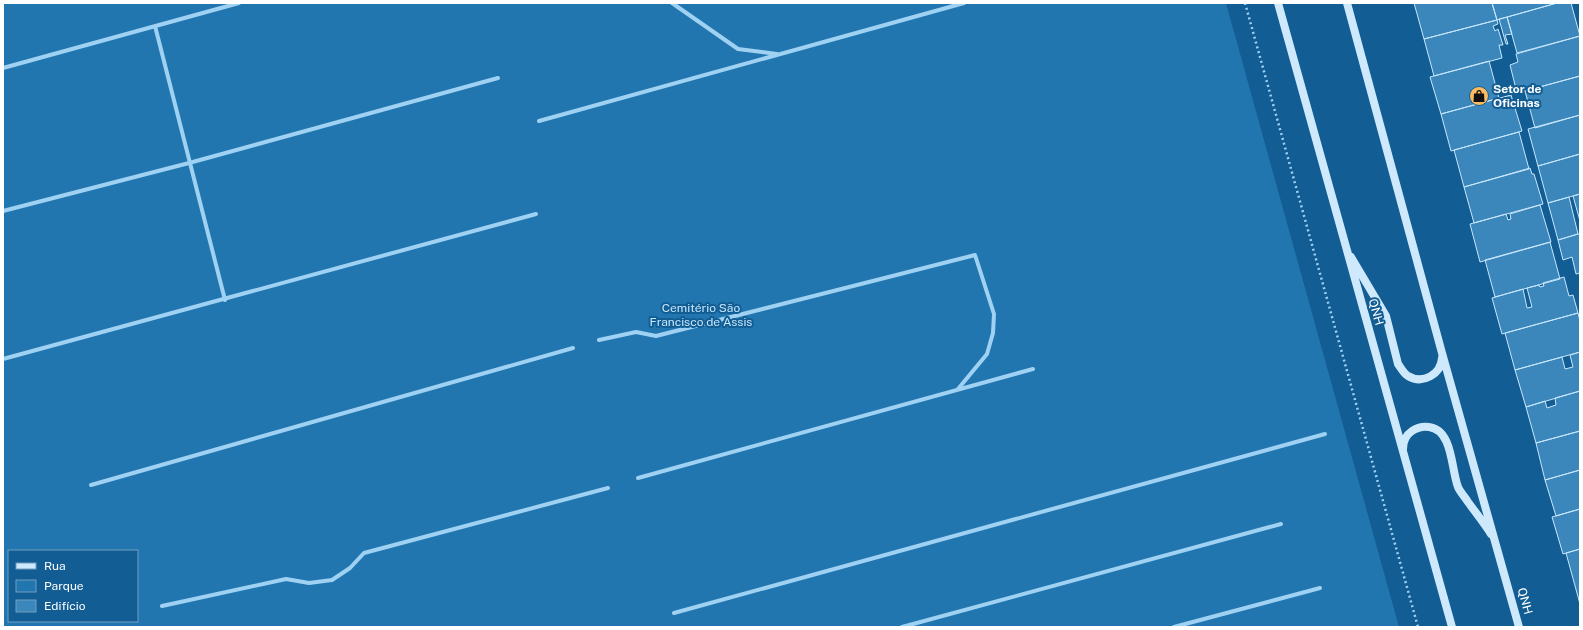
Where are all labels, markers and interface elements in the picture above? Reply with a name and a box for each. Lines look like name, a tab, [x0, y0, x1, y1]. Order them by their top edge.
place label: Setor de Oficinas	[1493, 82, 1542, 110]
shop icon: Setor de Oficinas	[1468, 85, 1490, 107]
street label: QNH	[1366, 297, 1386, 327]
park label: Cemitério São Francisco de Assis	[650, 301, 752, 329]
legend	[8, 550, 138, 622]
text: Rua	[44, 559, 66, 573]
text: Parque	[44, 579, 84, 593]
street label: QNH	[1515, 586, 1535, 616]
text: Edifício	[44, 599, 86, 613]

